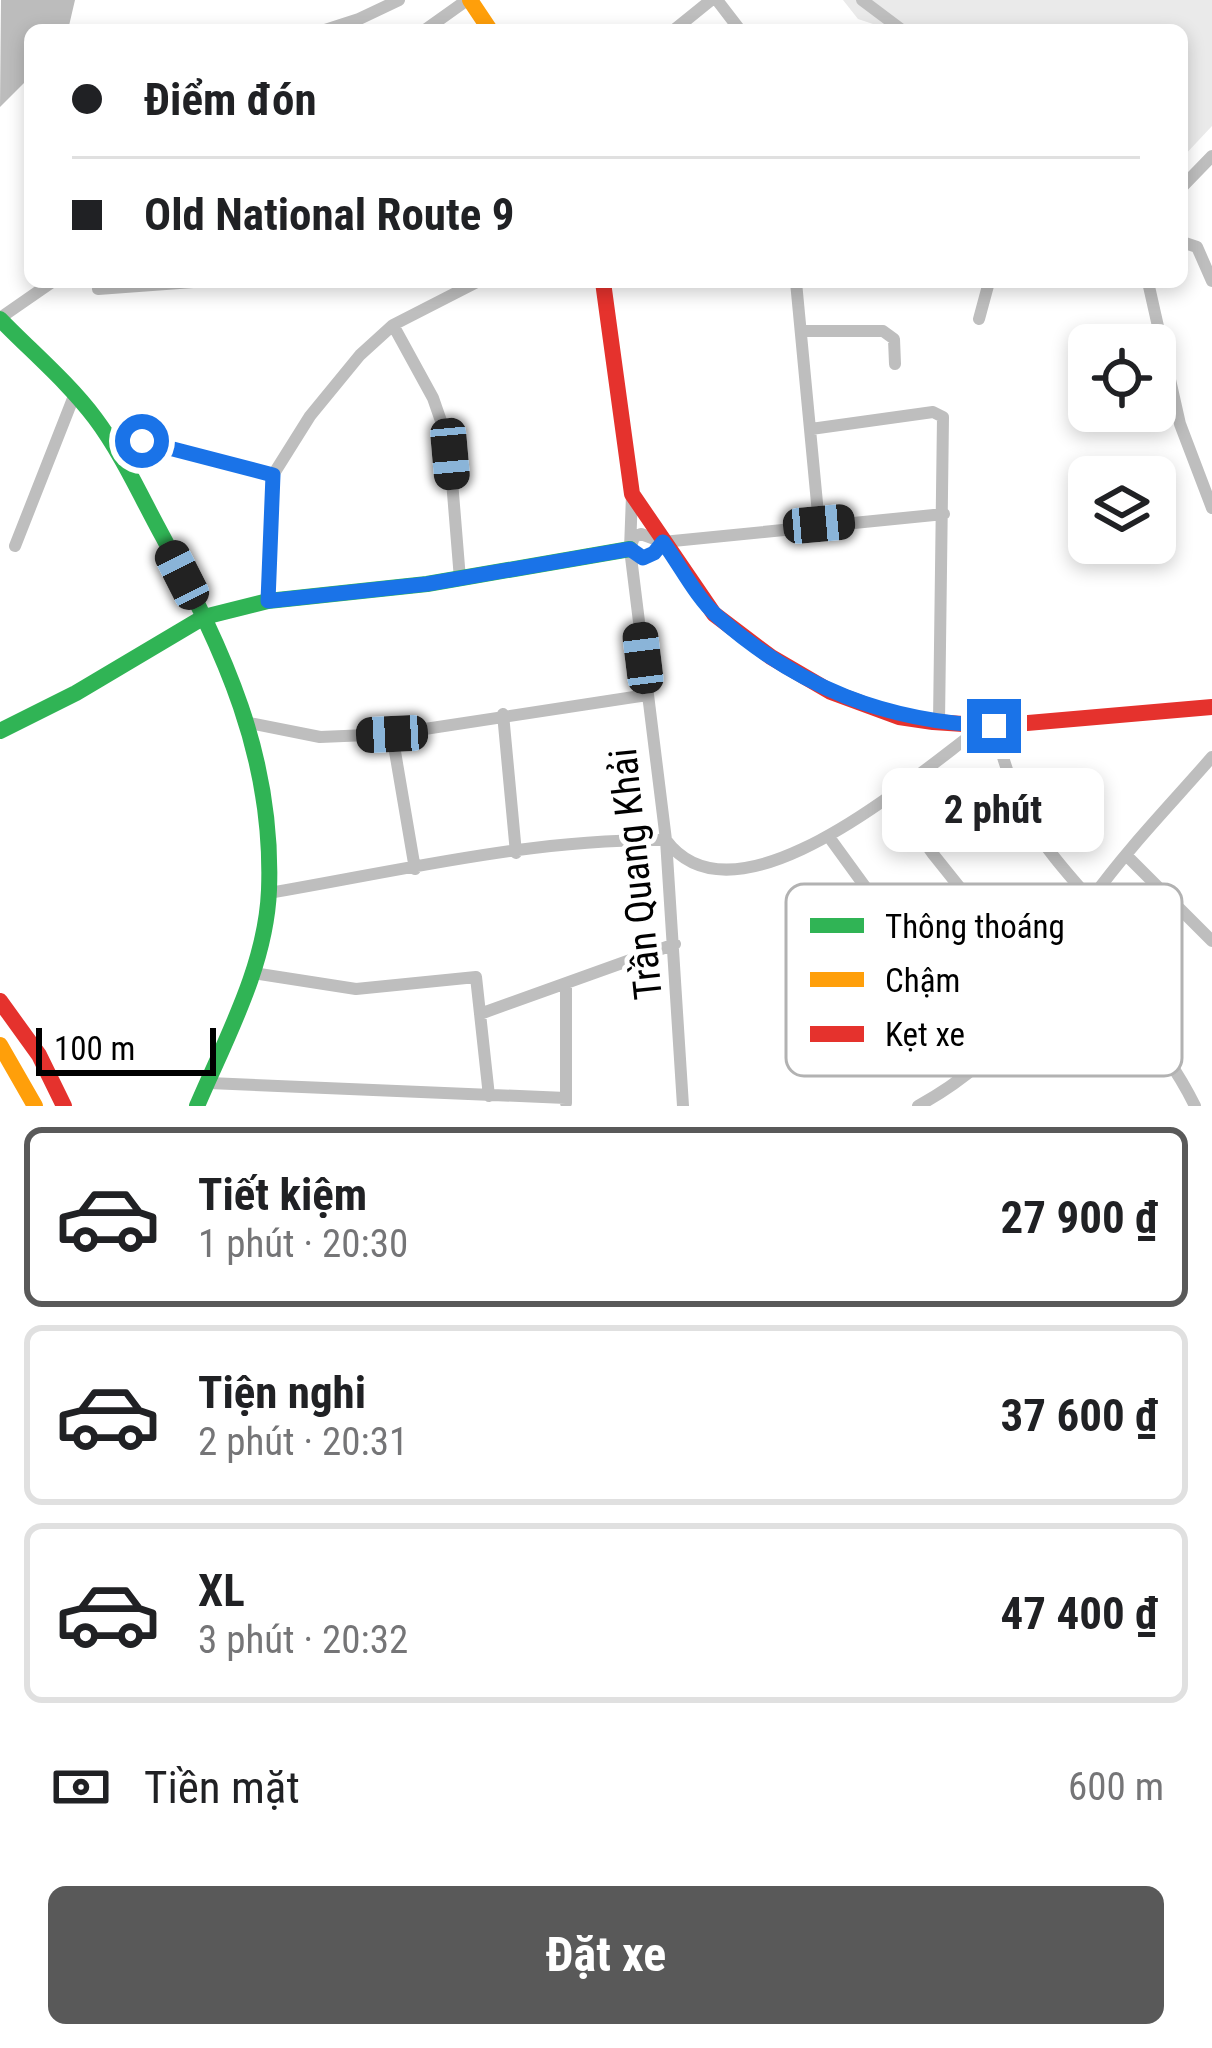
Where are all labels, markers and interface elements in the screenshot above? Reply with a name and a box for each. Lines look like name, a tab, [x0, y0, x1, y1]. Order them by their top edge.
text: Điểm đón	[144, 73, 317, 126]
text: Old National Route 9	[144, 188, 514, 241]
map controls	[1068, 324, 1176, 564]
button: locate	[1068, 324, 1176, 432]
route start	[115, 414, 169, 468]
car	[429, 417, 471, 491]
button: layers	[1068, 456, 1176, 564]
car	[782, 503, 856, 545]
car	[150, 535, 214, 615]
car	[621, 620, 665, 696]
route end	[967, 699, 1021, 753]
car	[355, 714, 429, 754]
street label: Trần Quang Khải	[600, 746, 672, 1002]
callout: 2 phút	[883, 768, 1105, 852]
text: 2 phút	[944, 787, 1042, 833]
legend	[786, 884, 1182, 1076]
text: Thông thoáng	[885, 907, 1065, 946]
text: Chậm	[885, 961, 960, 1000]
text: Kẹt xe	[885, 1015, 965, 1054]
scale bar	[36, 1022, 216, 1075]
text: 100 m	[54, 1029, 135, 1068]
icon: car	[54, 1163, 162, 1271]
text: Tiết kiệm	[198, 1168, 367, 1221]
text: 27 900 ₫	[1001, 1191, 1158, 1244]
text: 1 phút · 20:30	[198, 1221, 408, 1267]
icon: car	[54, 1361, 162, 1469]
text: Tiện nghi	[198, 1366, 366, 1419]
text: 37 600 ₫	[1001, 1389, 1158, 1442]
text: 2 phút · 20:31	[198, 1419, 408, 1465]
icon: car	[54, 1559, 162, 1667]
text: XL	[198, 1564, 245, 1617]
text: 47 400 ₫	[1001, 1587, 1158, 1640]
text: 3 phút · 20:32	[198, 1617, 408, 1663]
icon: cash	[48, 1754, 114, 1820]
text: Tiền mặt	[144, 1761, 300, 1814]
text: 600 m	[1068, 1764, 1164, 1810]
button: Đặt xe	[48, 1886, 1164, 2024]

